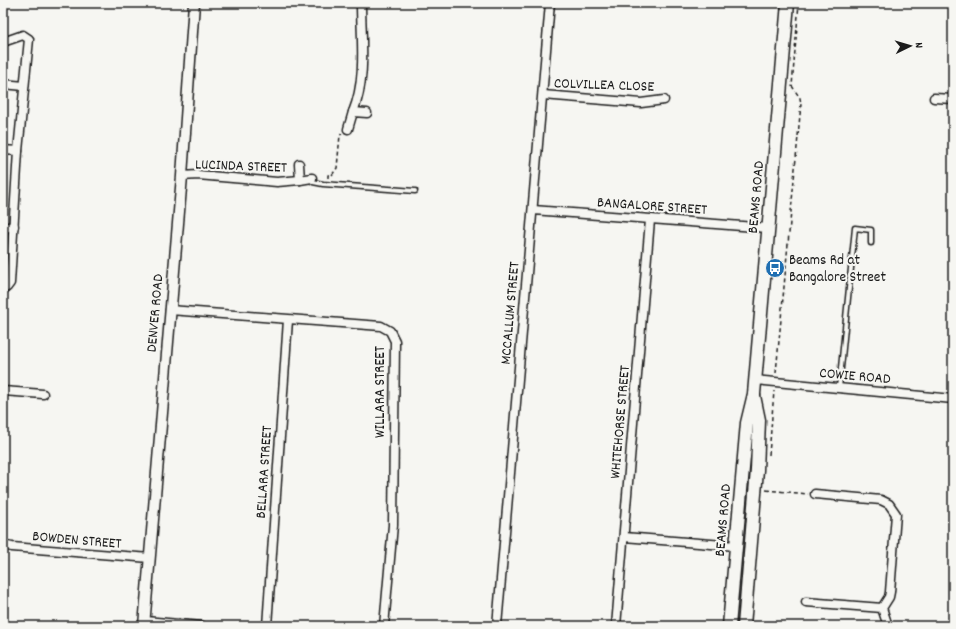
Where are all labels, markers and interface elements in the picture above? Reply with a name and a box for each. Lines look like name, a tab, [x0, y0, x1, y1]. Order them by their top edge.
north arrow	[890, 26, 930, 66]
text: N	[910, 42, 926, 49]
street label: COLVILLEA CLOSE	[553, 73, 655, 99]
street label: LUCINDA STREET	[195, 154, 287, 180]
street label: BEAMS ROAD	[743, 160, 771, 234]
street label: BANGALORE STREET	[596, 192, 708, 222]
place label: Beams Rd at Bangalore Street	[789, 250, 886, 289]
bus stop icon: Beams Rd at Bangalore Street	[764, 257, 786, 279]
street label: MCCALLUM STREET	[496, 261, 526, 365]
street label: DENVER ROAD	[142, 273, 170, 353]
street label: WILLARA STREET	[370, 346, 392, 438]
street label: COWIE ROAD	[818, 363, 892, 391]
street label: WHITEHORSE STREET	[605, 365, 637, 480]
street label: BELLARA STREET	[251, 425, 279, 519]
street label: BEAMS ROAD	[710, 483, 738, 557]
street label: BOWDEN STREET	[31, 526, 122, 556]

